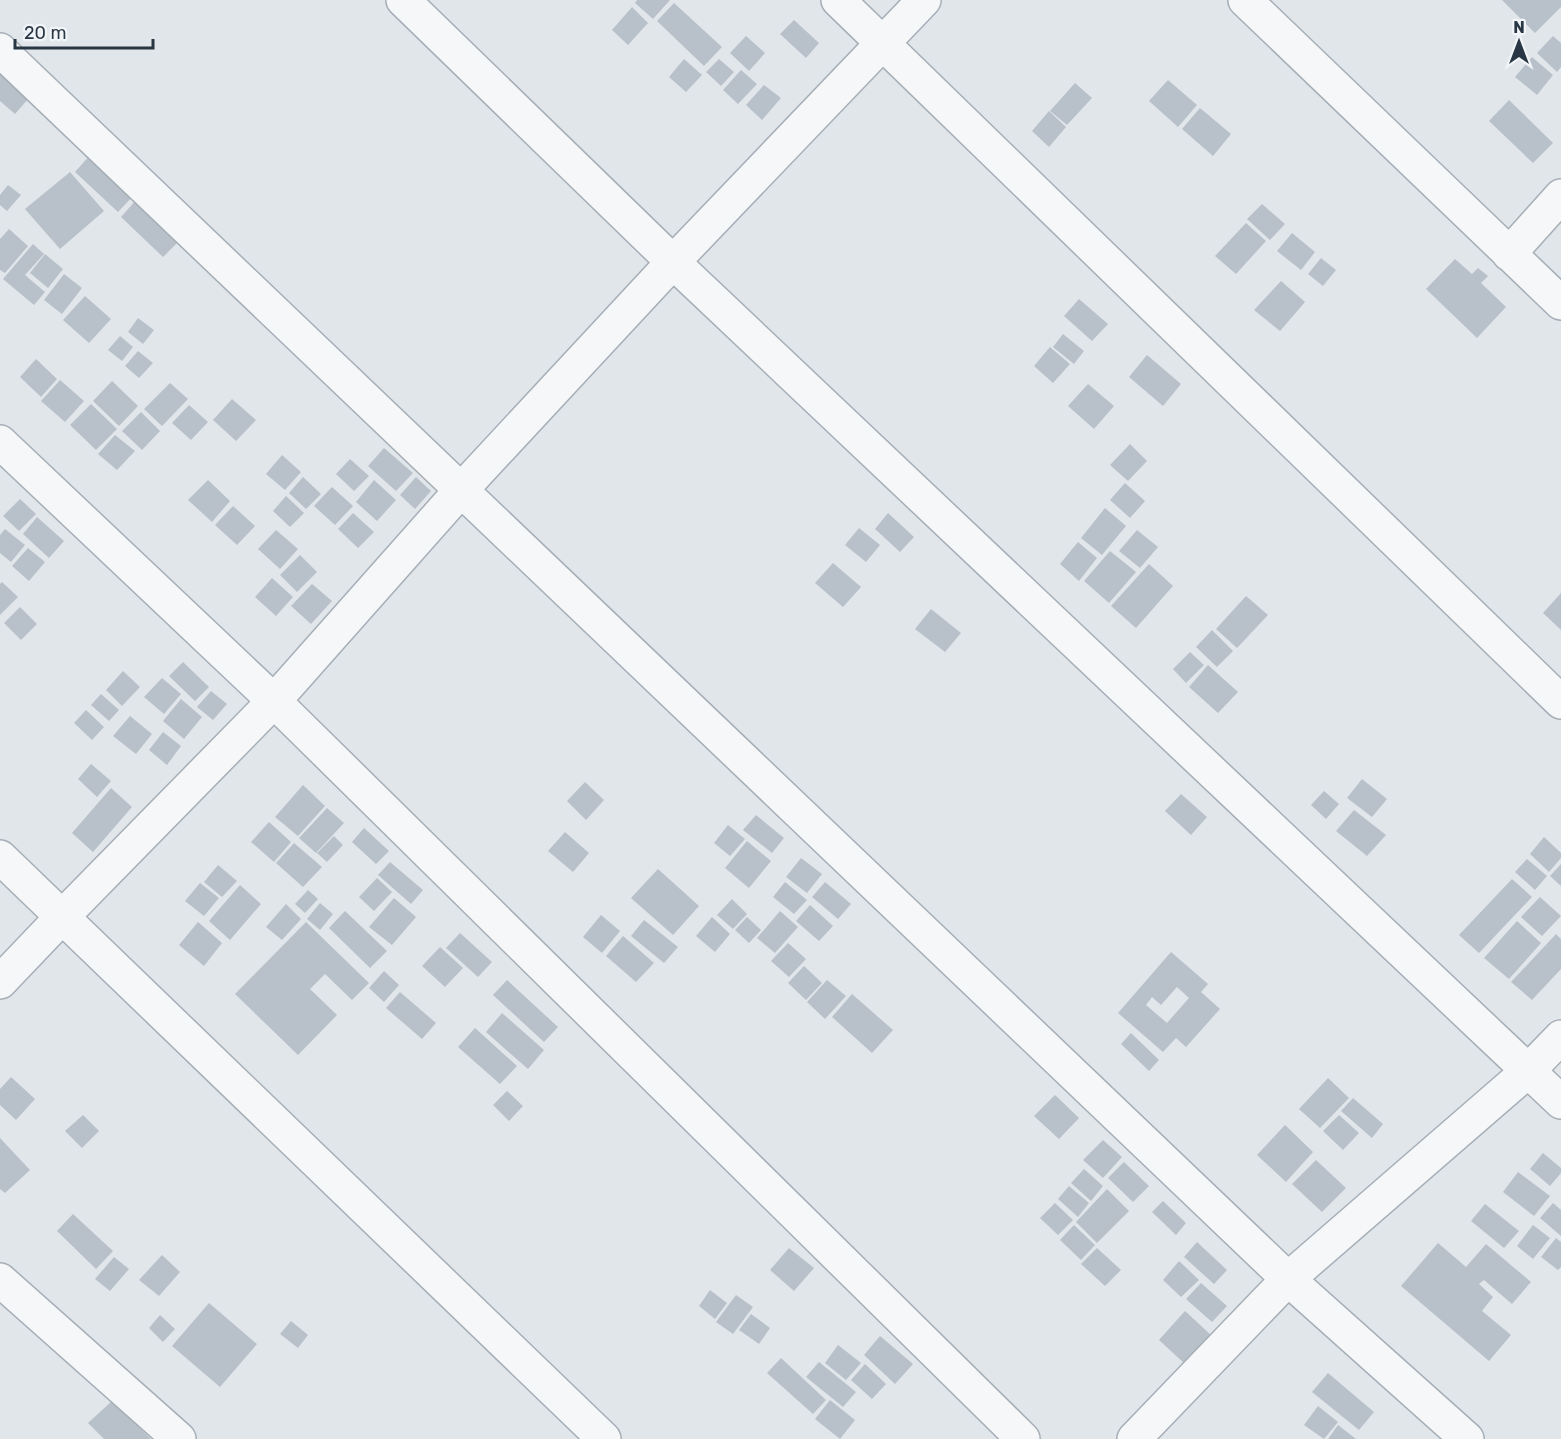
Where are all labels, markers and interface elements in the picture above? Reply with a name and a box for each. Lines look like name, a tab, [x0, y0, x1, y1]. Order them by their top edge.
scale bar	[15, 12, 153, 50]
north arrow	[1489, 12, 1549, 72]
text: N	[1513, 18, 1525, 37]
text: 20 m	[24, 22, 66, 44]

